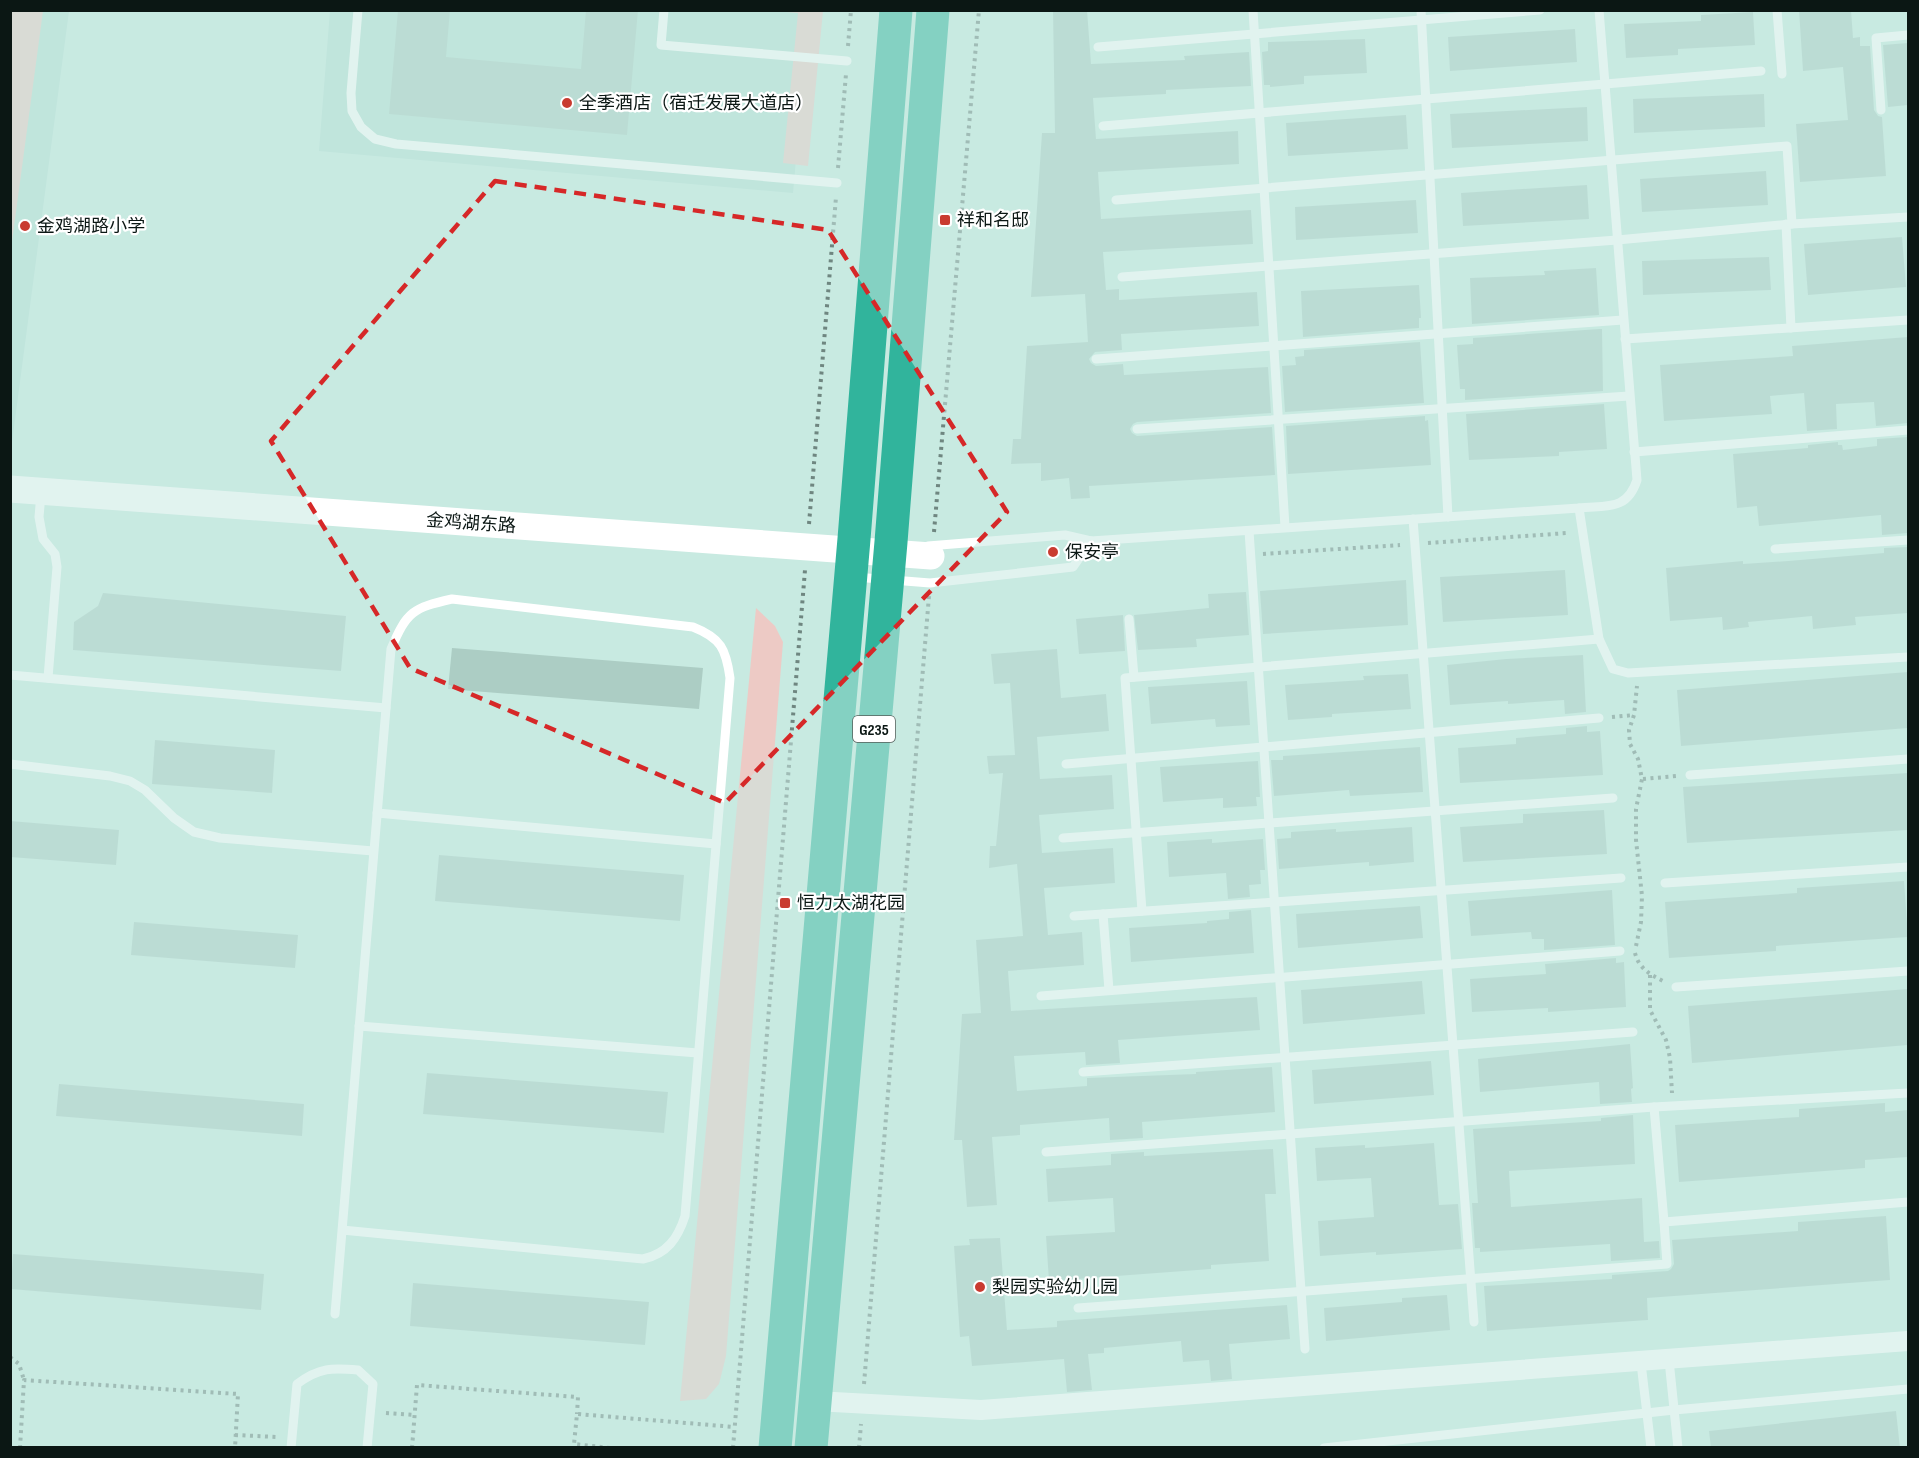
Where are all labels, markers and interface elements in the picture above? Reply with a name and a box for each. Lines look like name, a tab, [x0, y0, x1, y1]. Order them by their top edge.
place label: 全季酒店（宿迁发展大道店）	[579, 93, 813, 114]
marker: 全季酒店（宿迁发展大道店）	[560, 96, 574, 110]
place label: 祥和名邸	[957, 210, 1029, 231]
marker: 祥和名邸	[938, 213, 952, 227]
place label: 金鸡湖路小学	[37, 216, 145, 237]
marker: 金鸡湖路小学	[18, 219, 32, 233]
street label: 金鸡湖东路	[425, 510, 517, 537]
place label: 保安亭	[1065, 542, 1119, 563]
marker: 保安亭	[1046, 545, 1060, 559]
road number: G235	[853, 716, 895, 742]
place label: 恒力太湖花园	[797, 893, 905, 914]
marker: 恒力太湖花园	[778, 896, 792, 910]
place label: 梨园实验幼儿园	[992, 1277, 1118, 1298]
marker: 梨园实验幼儿园	[973, 1280, 987, 1294]

